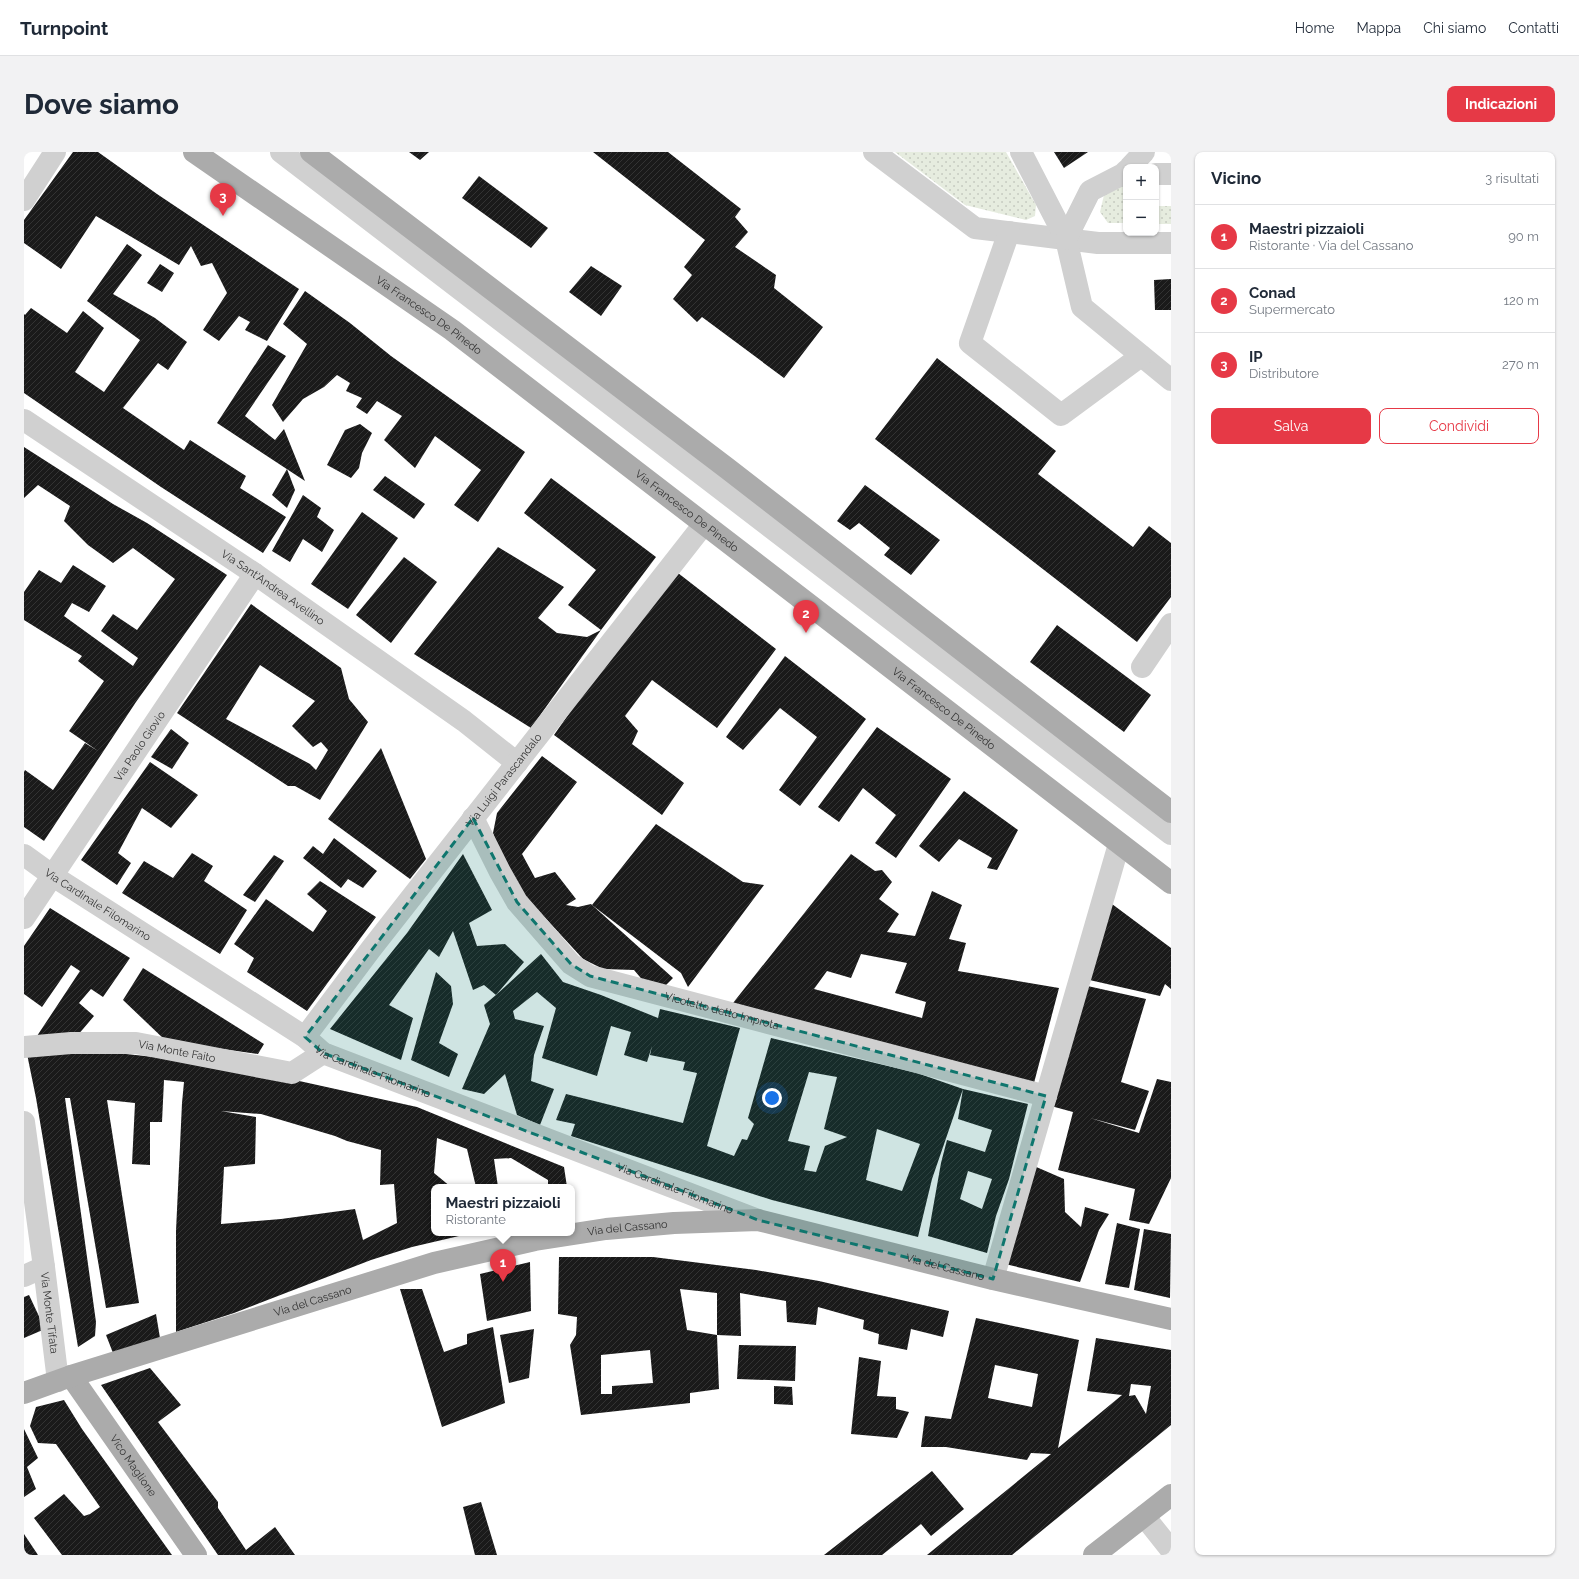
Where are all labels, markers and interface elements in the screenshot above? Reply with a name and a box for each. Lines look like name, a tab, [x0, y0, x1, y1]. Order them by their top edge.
text: Turnpoint	[20, 17, 108, 39]
text: Home	[1295, 20, 1334, 36]
text: Mappa	[1356, 20, 1401, 36]
text: Chi siamo	[1423, 20, 1486, 36]
text: Contatti	[1508, 20, 1559, 36]
button: Indicazioni	[1447, 86, 1555, 122]
text: Dove siamo	[24, 88, 179, 121]
map controls	[1123, 164, 1159, 236]
button: +	[1123, 164, 1159, 200]
text: Vicino	[1211, 168, 1261, 188]
text: 3 risultati	[1485, 171, 1539, 186]
pin: 3	[210, 183, 236, 216]
button: −	[1123, 200, 1159, 236]
text: Maestri pizzaioli	[1249, 220, 1364, 238]
text: 1	[1221, 229, 1227, 244]
text: 90 m	[1508, 229, 1539, 244]
text: Ristorante · Via del Cassano	[1249, 238, 1413, 253]
street label: Via Francesco De Pinedo	[374, 273, 485, 357]
text: Conad	[1249, 284, 1296, 302]
text: 2	[1220, 293, 1228, 308]
text: 120 m	[1503, 293, 1539, 308]
text: Supermercato	[1249, 302, 1335, 317]
text: IP	[1249, 348, 1263, 366]
text: 3	[1220, 357, 1228, 372]
text: 270 m	[1502, 357, 1539, 372]
text: Distributore	[1249, 366, 1319, 381]
button: Salva	[1211, 408, 1371, 444]
button: Condividi	[1379, 408, 1539, 444]
street label: Via Francesco De Pinedo	[633, 467, 742, 555]
street label: Via Sant'Andrea Avellino	[219, 547, 328, 628]
pin: 2	[793, 600, 819, 633]
street label: Via Francesco De Pinedo	[890, 665, 998, 752]
street label: Via Paolo Giovio	[111, 708, 168, 784]
street label: Via Luigi Parascandalo	[463, 730, 544, 829]
street label: Via Cardinale Filomarino	[42, 866, 154, 944]
street label: Vicoletto detto Improta	[663, 989, 781, 1032]
street label: Via Monte Faito	[137, 1037, 217, 1065]
street label: Via Cardinale Filomarino	[312, 1042, 433, 1100]
your location	[762, 1088, 782, 1108]
street label: Via Cardinale Filomarino	[615, 1160, 736, 1217]
popup	[431, 1184, 575, 1236]
text: Maestri pizzaioli	[445, 1194, 561, 1212]
text: Ristorante	[445, 1212, 506, 1227]
street label: Via del Cassano	[586, 1217, 669, 1238]
pin: 1	[490, 1249, 516, 1282]
street label: Via del Cassano	[905, 1251, 986, 1283]
street label: Via Monte Tifata	[38, 1271, 61, 1354]
street label: Via del Cassano	[272, 1282, 353, 1319]
street label: Vico Maglione	[107, 1432, 160, 1499]

